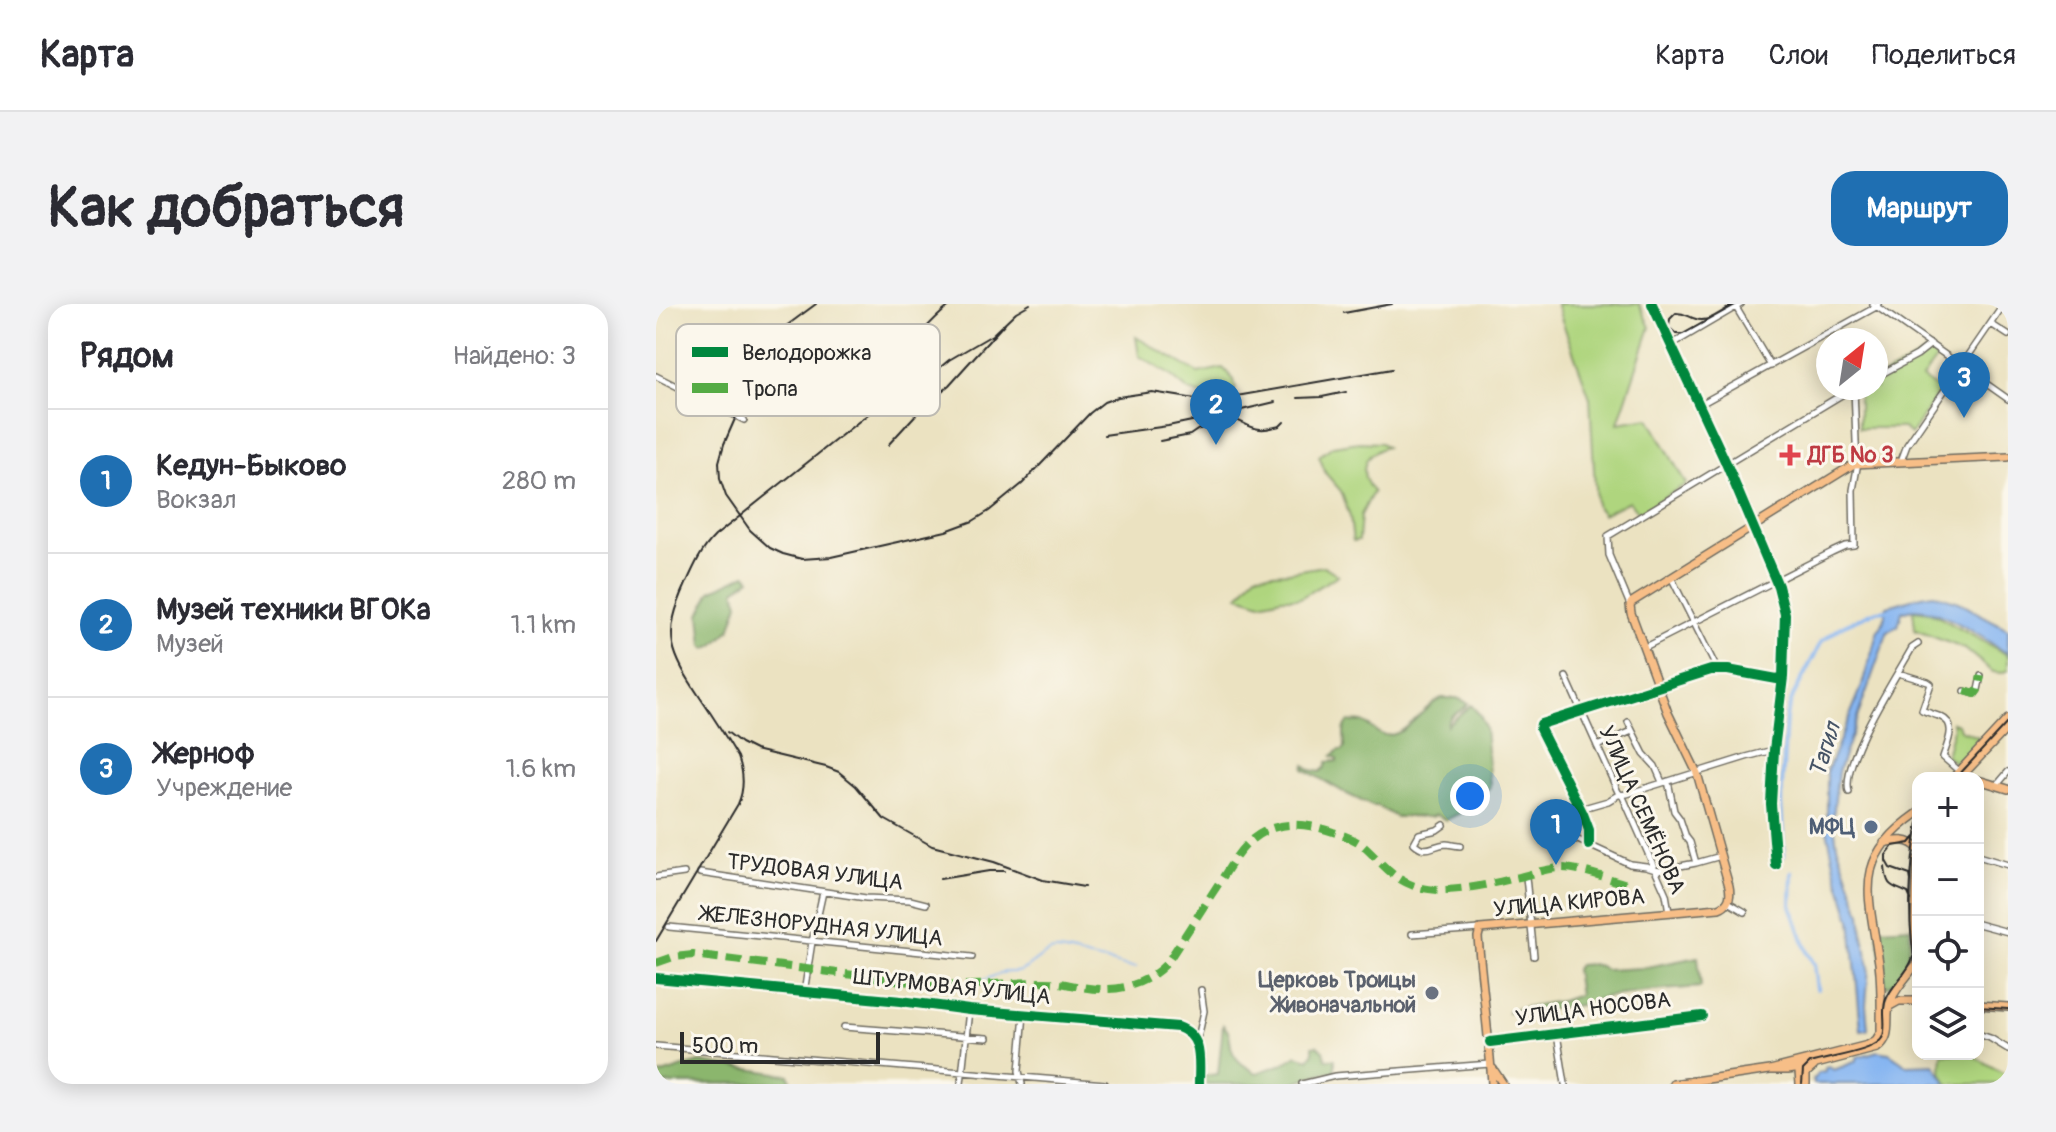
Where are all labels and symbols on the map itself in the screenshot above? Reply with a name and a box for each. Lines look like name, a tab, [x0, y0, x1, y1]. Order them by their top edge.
legend	[676, 324, 940, 416]
north arrow	[1816, 328, 1888, 400]
text: Велодорожка	[742, 339, 872, 367]
pin: 3	[1938, 352, 1990, 418]
text: Тропа	[742, 375, 798, 403]
pin: 2	[1190, 379, 1242, 445]
place label: ДГБ № 3	[1806, 441, 1893, 469]
marker: ДГБ № 3	[1779, 444, 1801, 466]
water label: Тагил	[1803, 717, 1848, 781]
street label: УЛИЦА СЕМЁНОВА	[1592, 722, 1692, 898]
your location	[1450, 776, 1490, 816]
pin: 1	[1530, 799, 1582, 865]
place label: МФЦ	[1809, 813, 1855, 841]
marker: МФЦ	[1862, 818, 1880, 836]
street label: ТРУДОВАЯ УЛИЦА	[725, 847, 905, 897]
street label: УЛИЦА КИРОВА	[1492, 882, 1646, 924]
street label: ЖЕЛЕЗНОРУДНАЯ УЛИЦА	[697, 899, 944, 953]
street label: ШТУРМОВАЯ УЛИЦА	[852, 963, 1052, 1011]
place label: Церковь Троицы Живоначальной	[1258, 966, 1416, 1019]
marker: Церковь Троицы Живоначальной	[1423, 984, 1441, 1002]
street label: УЛИЦА НОСОВА	[1514, 986, 1672, 1032]
scale bar	[680, 1028, 880, 1064]

